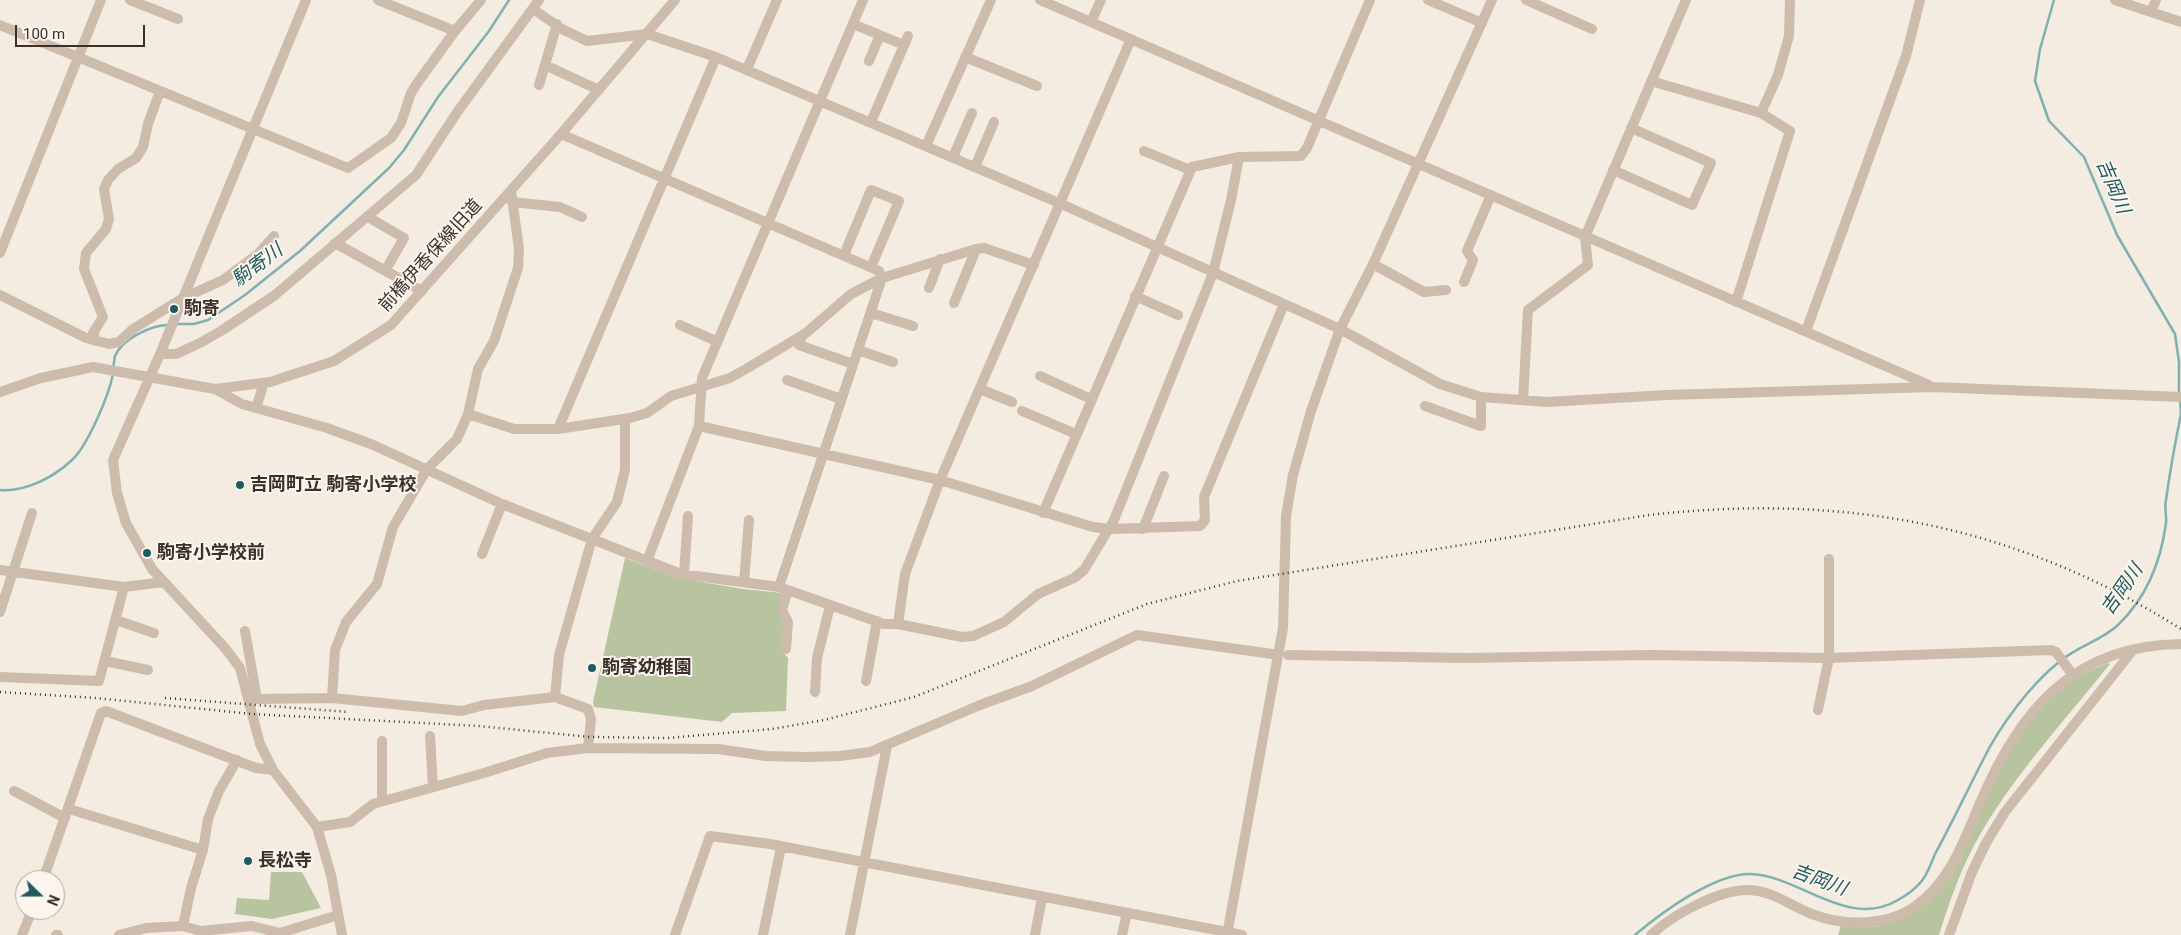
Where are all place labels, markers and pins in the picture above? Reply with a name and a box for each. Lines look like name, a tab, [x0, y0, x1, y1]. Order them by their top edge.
place label: 駒寄	[184, 298, 220, 320]
marker: 駒寄	[168, 303, 180, 315]
place label: 吉岡町立 駒寄小学校	[250, 474, 416, 496]
marker: 吉岡町立 駒寄小学校	[234, 479, 246, 491]
place label: 駒寄小学校前	[157, 542, 265, 564]
marker: 駒寄小学校前	[141, 547, 153, 559]
place label: 駒寄幼稚園	[602, 657, 692, 679]
marker: 駒寄幼稚園	[586, 662, 598, 674]
place label: 長松寺	[258, 850, 312, 872]
marker: 長松寺	[242, 855, 254, 867]

